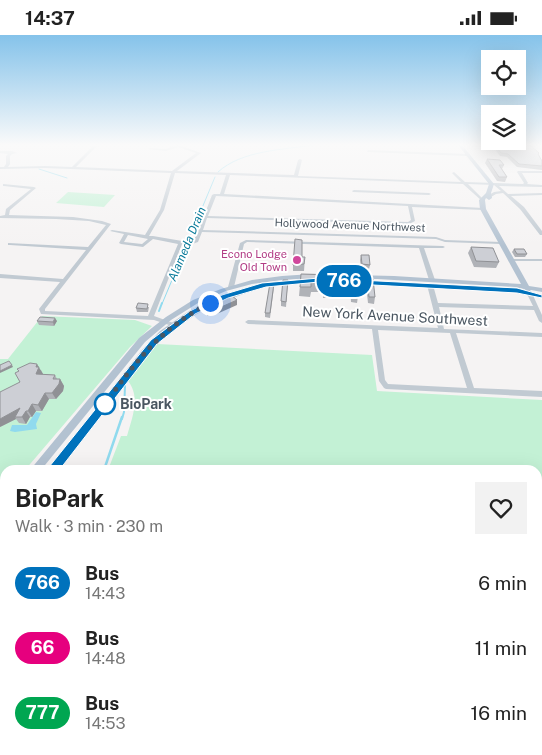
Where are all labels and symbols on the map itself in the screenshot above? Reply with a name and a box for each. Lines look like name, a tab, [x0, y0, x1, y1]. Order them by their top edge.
water label: Alameda Drain	[165, 205, 209, 283]
street label: Hollywood Avenue Northwest	[274, 216, 426, 234]
place label: Econo Lodge Old Town	[221, 248, 287, 273]
marker: Econo Lodge Old Town	[291, 254, 303, 266]
line badge: 766	[315, 265, 373, 297]
your location	[198, 291, 223, 316]
street label: New York Avenue Southwest	[302, 303, 488, 329]
marker: BioPark	[94, 393, 116, 415]
place label: BioPark	[120, 396, 172, 412]

